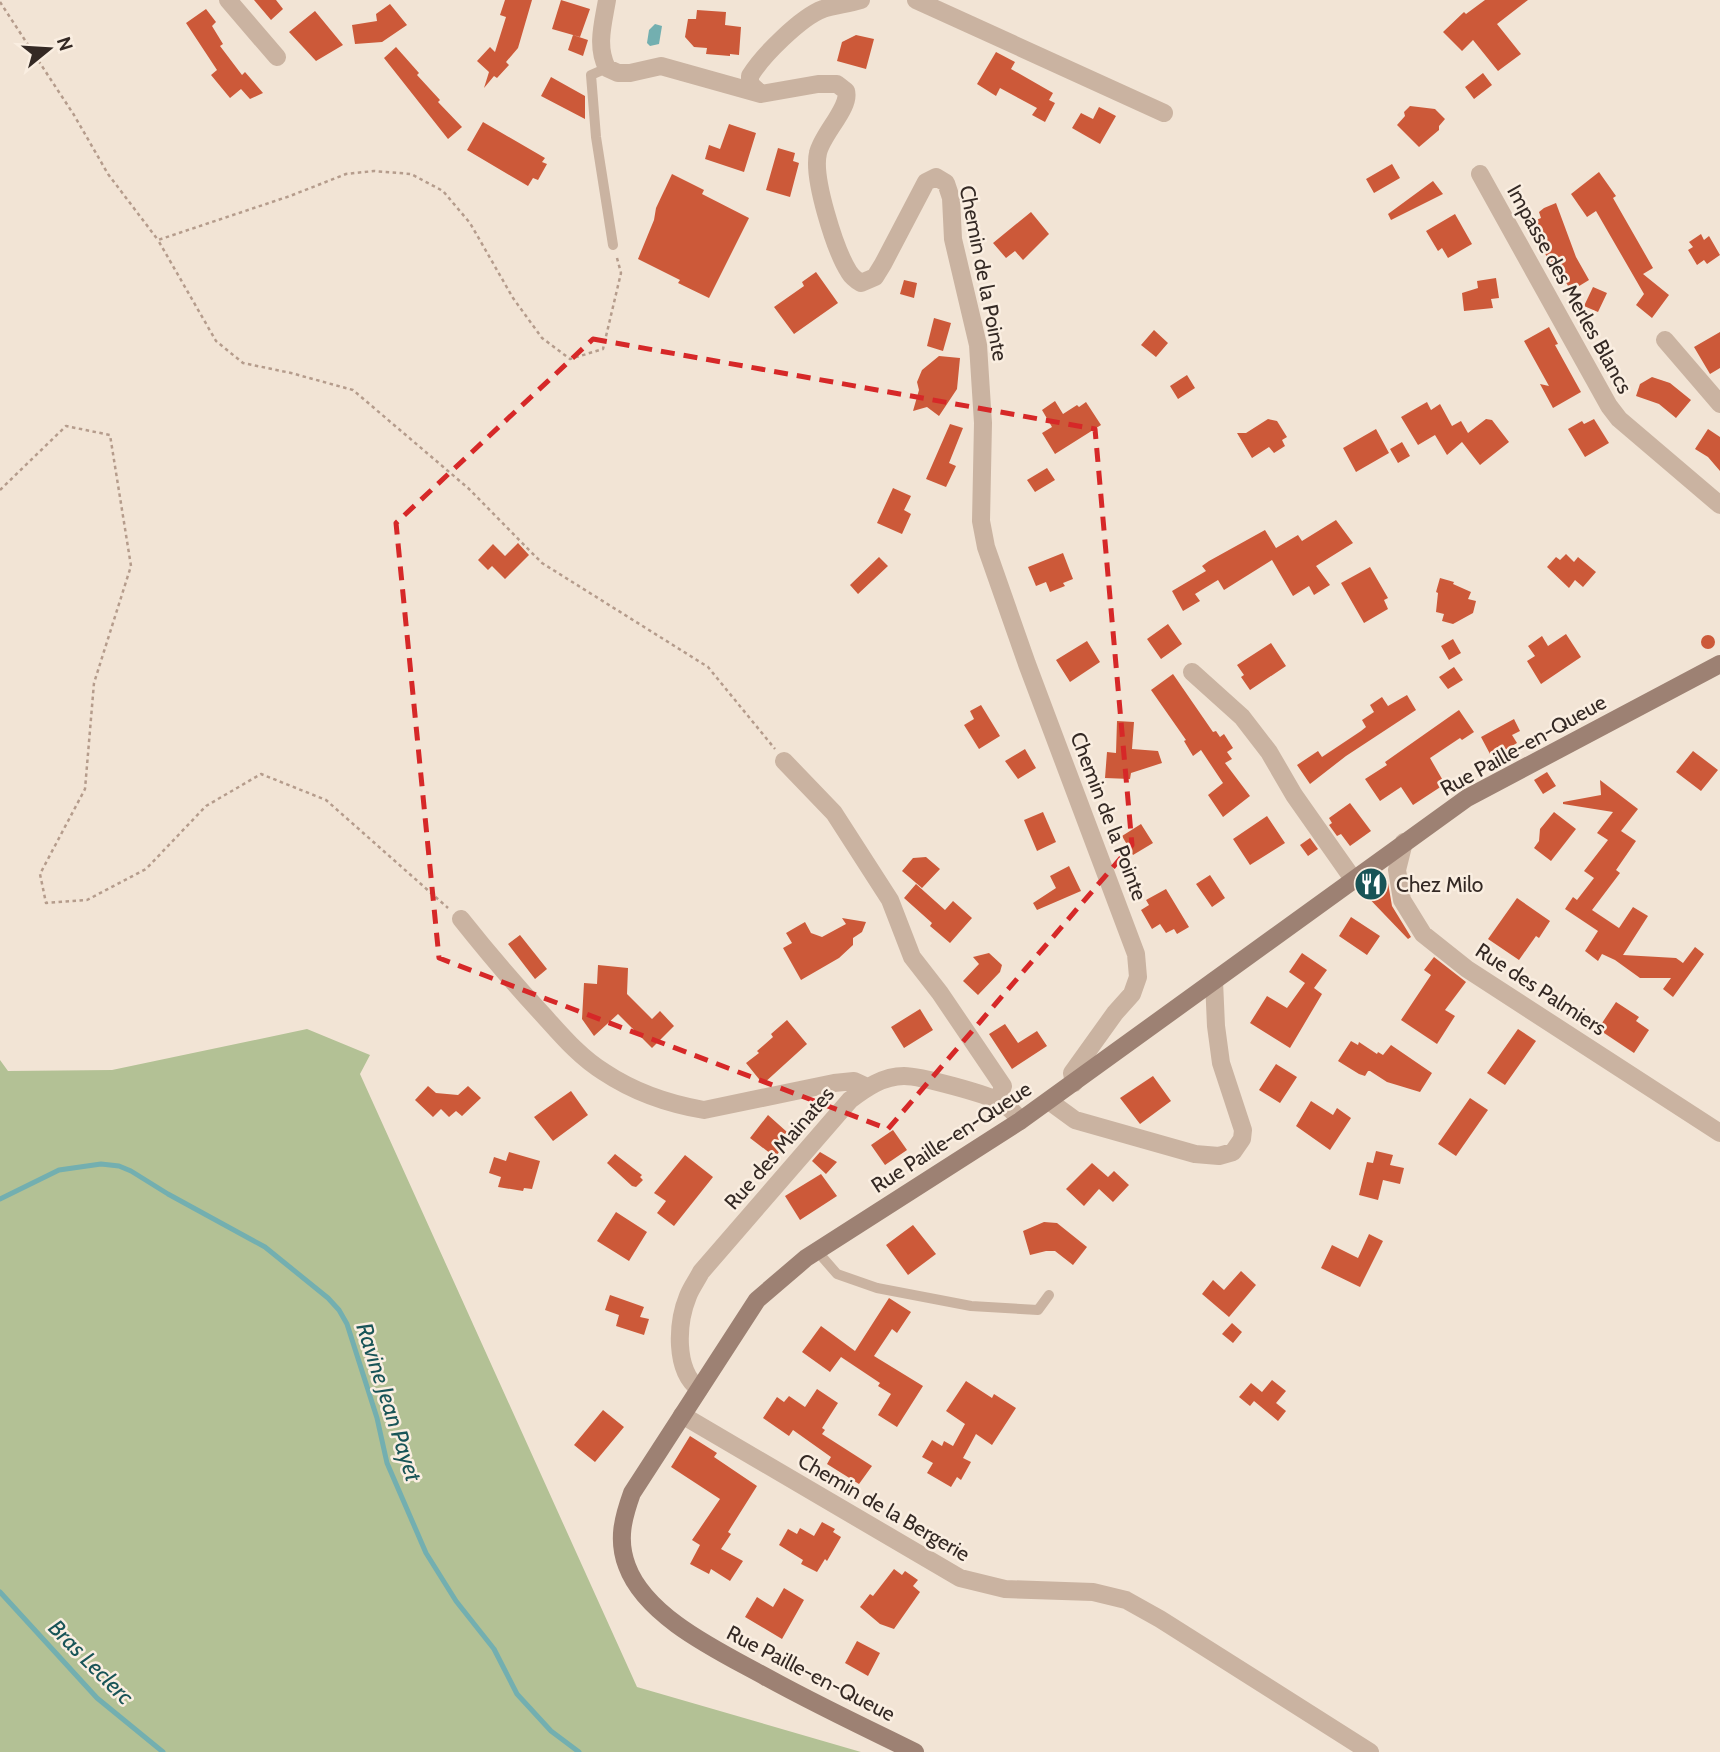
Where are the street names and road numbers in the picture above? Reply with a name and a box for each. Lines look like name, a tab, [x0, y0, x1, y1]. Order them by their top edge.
street label: Impasse des Merles Blancs	[1502, 180, 1638, 398]
street label: Chemin de la Pointe	[955, 183, 1013, 363]
street label: Rue Paille-en-Queue	[1436, 689, 1610, 801]
street label: Chemin de la Pointe	[1065, 728, 1153, 904]
street label: Rue des Palmiers	[1471, 938, 1611, 1041]
street label: Rue Paille-en-Queue	[866, 1076, 1036, 1198]
street label: Rue des Mainates	[719, 1081, 839, 1214]
street label: Chemin de la Bergerie	[794, 1448, 975, 1566]
street label: Rue Paille-en-Queue	[723, 1620, 900, 1726]

